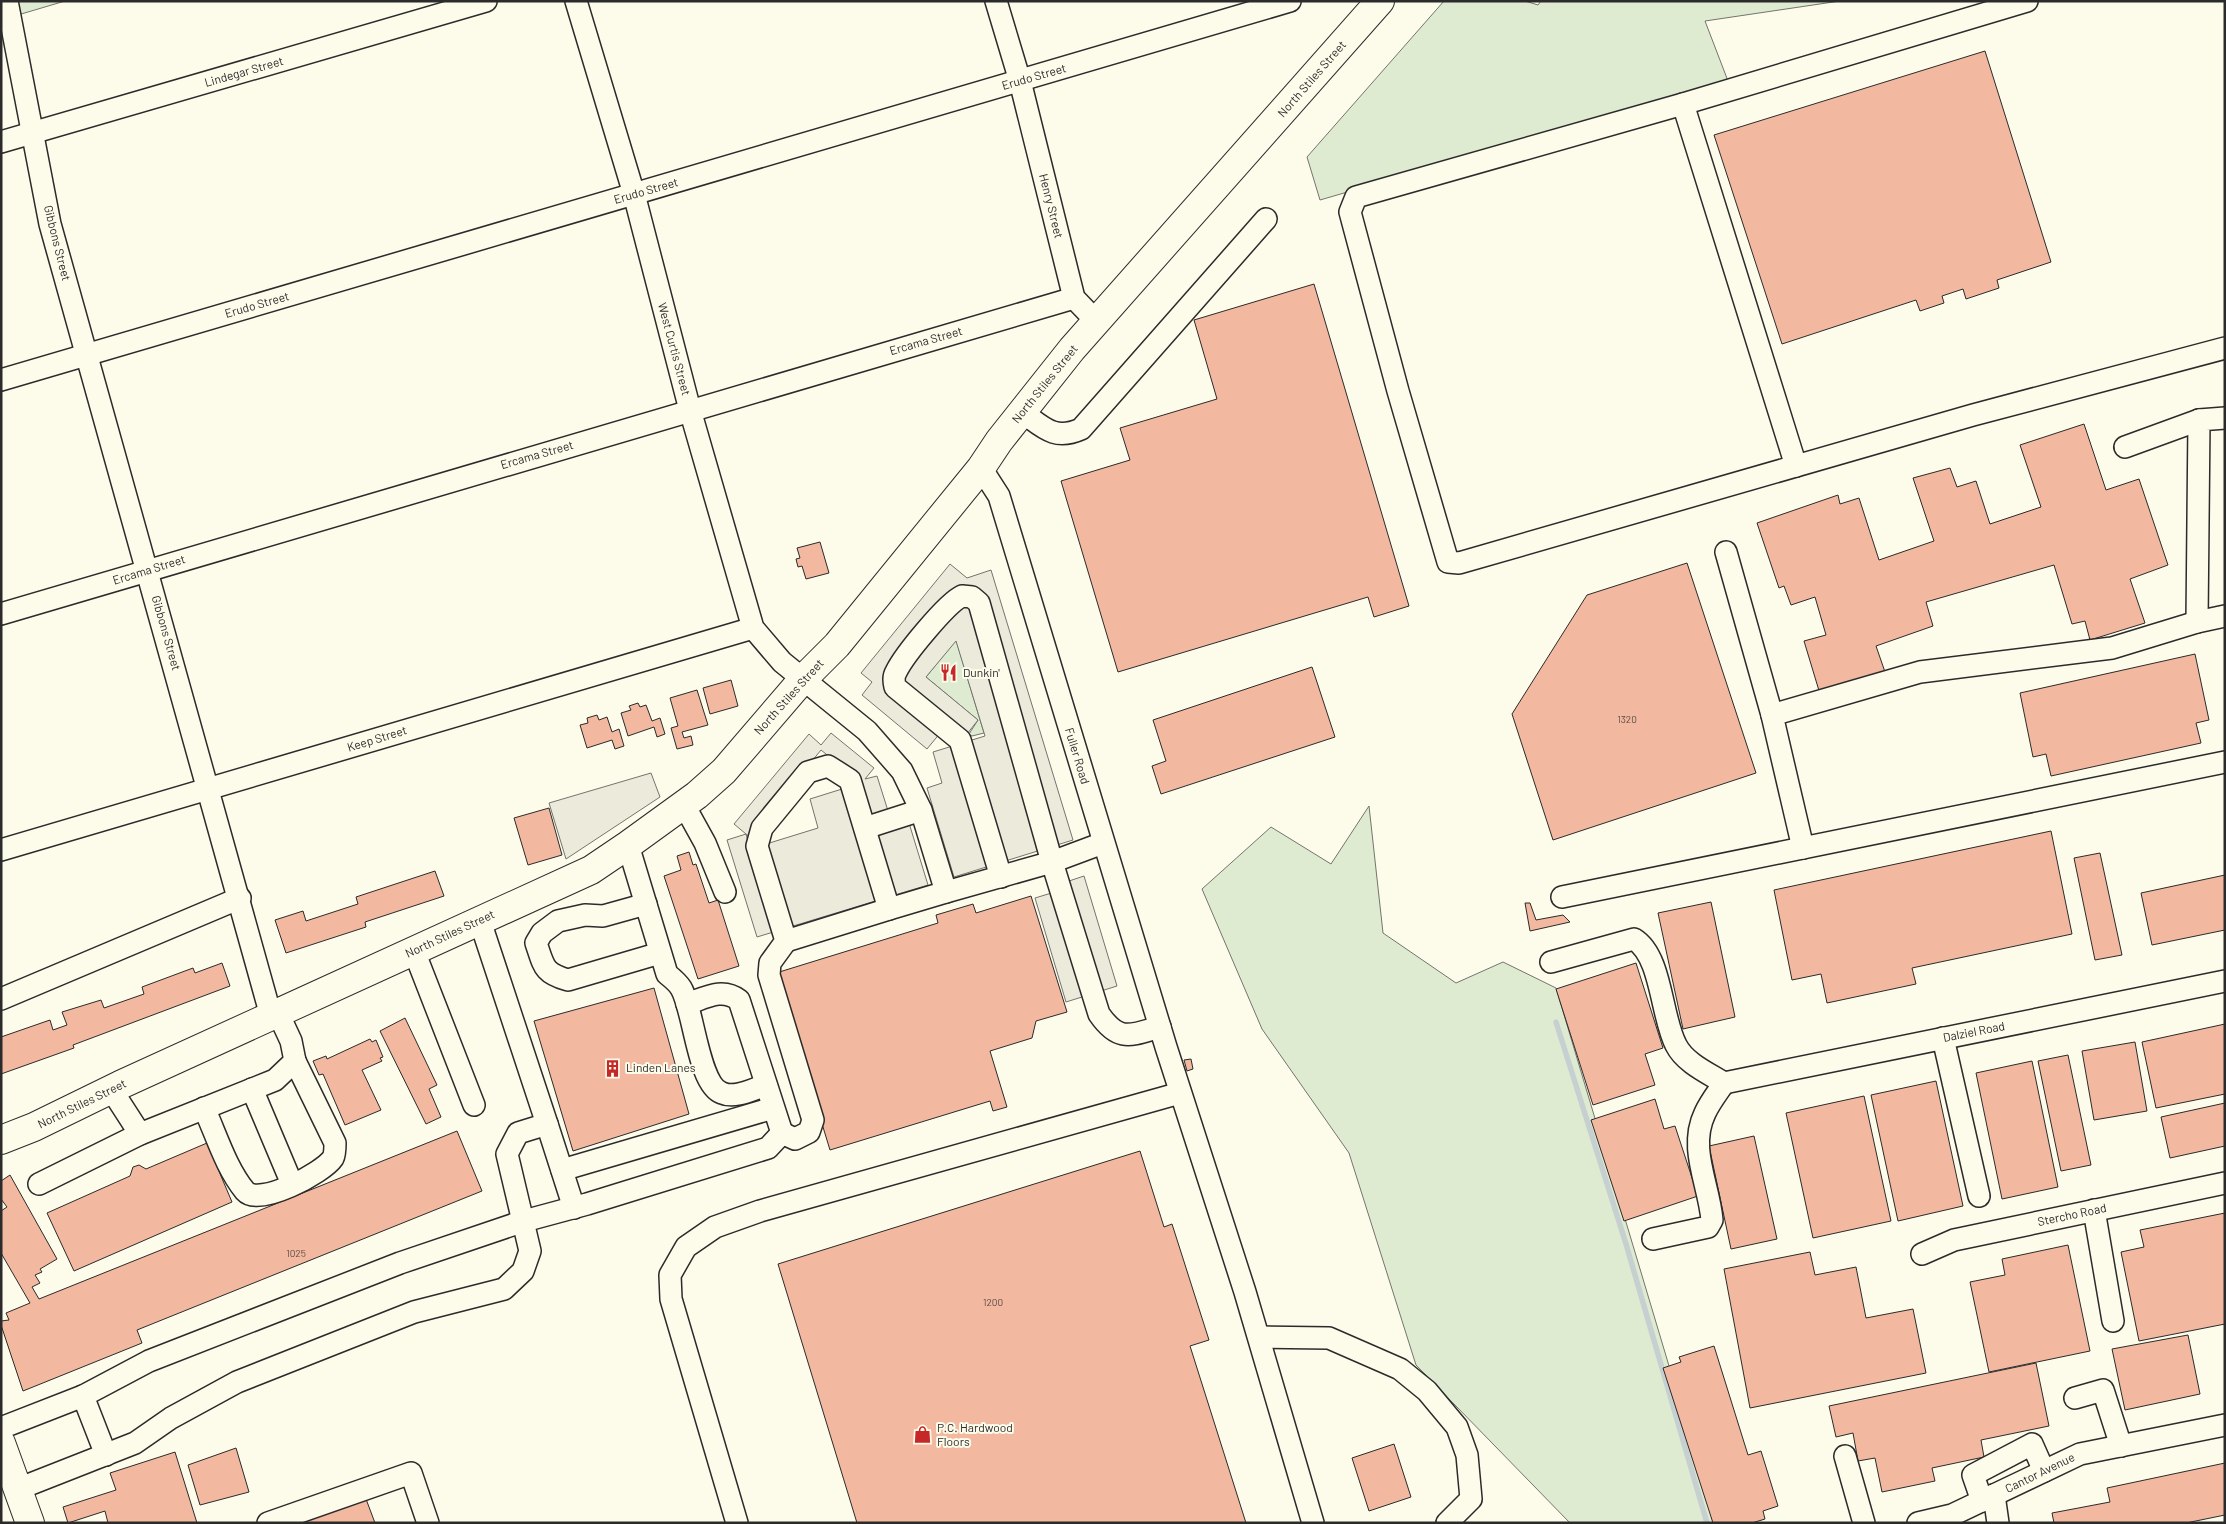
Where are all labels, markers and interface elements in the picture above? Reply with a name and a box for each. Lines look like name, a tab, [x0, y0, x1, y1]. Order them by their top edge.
street label: North Stiles Street	[1274, 37, 1348, 119]
street label: Lindegar Street	[203, 53, 285, 89]
street label: Erudo Street	[1000, 60, 1068, 92]
street label: Henry Street	[1037, 172, 1067, 240]
street label: Erudo Street	[612, 174, 680, 206]
street label: Gibbons Street	[42, 204, 74, 282]
street label: Erudo Street	[223, 288, 291, 320]
street label: West Curtis Street	[656, 301, 694, 397]
street label: Ercama Street	[888, 323, 964, 357]
street label: North Stiles Street	[1008, 341, 1080, 425]
street label: Ercama Street	[499, 437, 575, 471]
street label: Ercama Street	[111, 551, 187, 587]
street label: Gibbons Street	[150, 594, 184, 672]
street label: North Stiles Street	[751, 656, 826, 737]
restaurant icon: Dunkin'	[939, 663, 959, 683]
place label: Dunkin'	[963, 665, 1000, 679]
house number: 1320	[1617, 713, 1637, 725]
street label: Keep Street	[345, 722, 408, 754]
street label: Fuller Road	[1063, 726, 1093, 786]
street label: North Stiles Street	[403, 906, 496, 960]
street label: Dalziel Road	[1942, 1018, 2006, 1044]
building icon: Linden Lanes	[602, 1058, 622, 1078]
place label: Linden Lanes	[626, 1060, 696, 1074]
street label: North Stiles Street	[35, 1076, 128, 1131]
street label: Stercho Road	[2036, 1200, 2107, 1228]
house number: 1025	[286, 1247, 306, 1259]
house number: 1200	[983, 1296, 1003, 1308]
place label: P.C. Hardwood Floors	[937, 1420, 1013, 1448]
shop icon: P.C. Hardwood Floors	[913, 1425, 933, 1445]
street label: Cantor Avenue	[2003, 1449, 2077, 1495]

